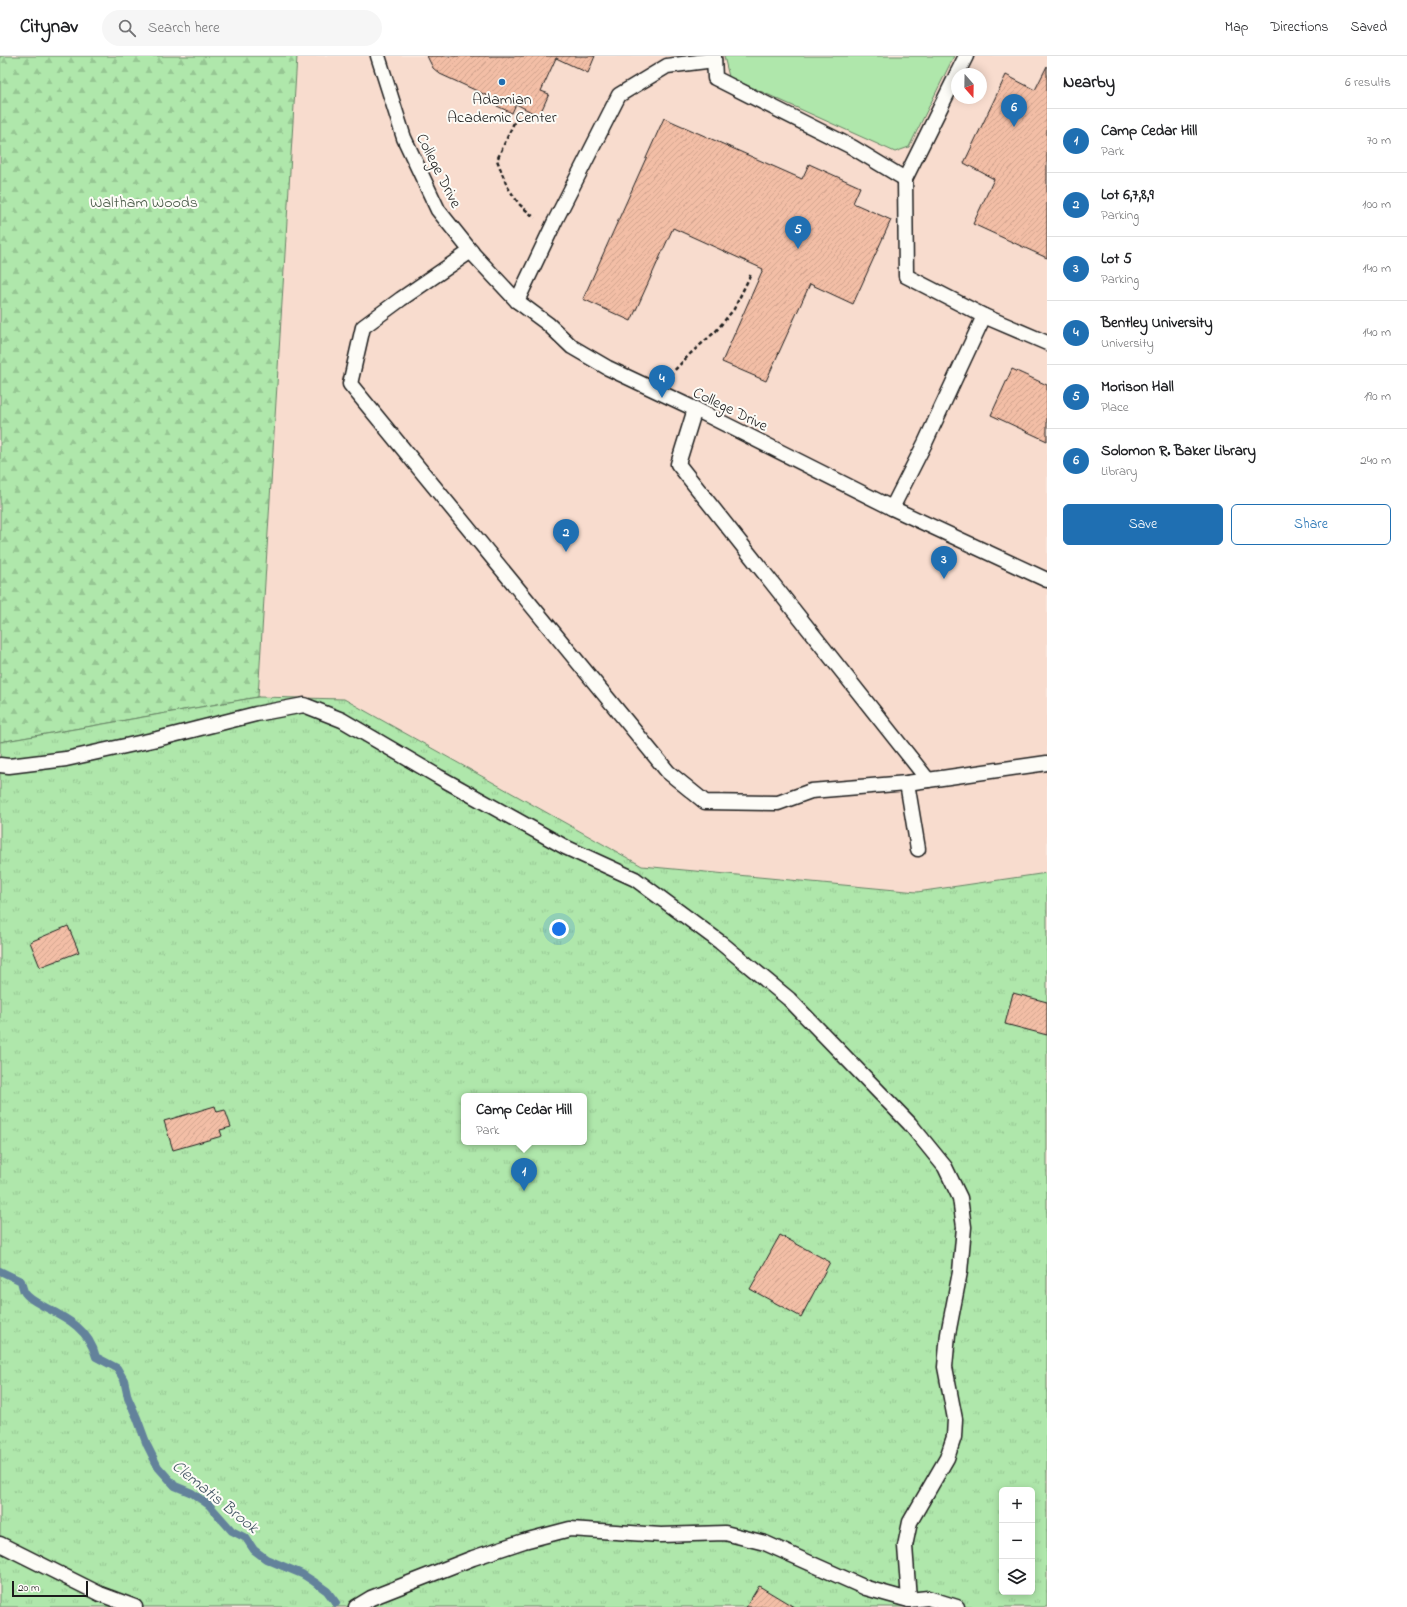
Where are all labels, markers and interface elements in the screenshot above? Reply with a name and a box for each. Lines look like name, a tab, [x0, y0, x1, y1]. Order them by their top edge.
search box	[102, 10, 382, 46]
text: Citynav	[20, 14, 78, 41]
icon: search	[116, 17, 138, 39]
text: Search here	[148, 17, 220, 39]
text: Map	[1225, 17, 1248, 38]
text: Directions	[1270, 17, 1328, 38]
text: Saved	[1350, 17, 1387, 38]
north arrow	[951, 68, 987, 104]
text: Nearby	[1063, 70, 1115, 95]
text: 6 results	[1345, 73, 1391, 92]
marker: Adamian Academic Center	[497, 77, 507, 87]
place label: Adamian Academic Center	[447, 88, 557, 130]
pin: 6	[1001, 94, 1027, 127]
text: Camp Cedar Hill	[1101, 120, 1197, 142]
street label: College Drive	[409, 129, 468, 213]
text: 1	[1074, 131, 1078, 150]
text: 70 m	[1367, 131, 1391, 150]
text: Park	[1101, 142, 1125, 161]
text: Lot 6,7,8,9	[1101, 184, 1154, 206]
park label: Waltham Woods	[90, 191, 198, 215]
text: 2	[1073, 195, 1079, 214]
text: 100 m	[1362, 195, 1391, 214]
text: Parking	[1101, 206, 1139, 225]
pin: 5	[785, 216, 811, 249]
text: Lot 5	[1101, 248, 1132, 270]
text: 3	[1073, 259, 1079, 278]
text: 140 m	[1363, 259, 1391, 278]
text: Parking	[1101, 270, 1139, 289]
text: Bentley University	[1101, 312, 1212, 334]
text: 4	[1073, 323, 1079, 342]
text: 140 m	[1363, 323, 1391, 342]
text: University	[1101, 334, 1154, 353]
pin: 4	[649, 365, 675, 398]
text: Morison Hall	[1101, 376, 1174, 398]
street label: College Drive	[688, 381, 773, 439]
text: 5	[1072, 387, 1080, 406]
text: 190 m	[1364, 387, 1391, 406]
text: Place	[1101, 398, 1129, 417]
text: Solomon R. Baker Library	[1101, 440, 1256, 462]
text: 6	[1073, 451, 1079, 470]
text: 240 m	[1360, 451, 1391, 470]
text: Library	[1101, 462, 1137, 481]
button: Save	[1063, 504, 1223, 545]
button: Share	[1231, 504, 1391, 545]
pin: 2	[553, 519, 579, 552]
pin: 3	[931, 546, 957, 579]
your location	[549, 919, 569, 939]
popup	[461, 1093, 587, 1145]
text: Camp Cedar Hill	[476, 1099, 572, 1121]
text: Park	[476, 1121, 499, 1140]
pin: 1	[511, 1158, 537, 1191]
water label: Clematis Brook	[166, 1454, 265, 1541]
map controls	[999, 1487, 1035, 1595]
button: +	[999, 1487, 1035, 1523]
button: −	[999, 1523, 1035, 1559]
button: layers	[999, 1559, 1035, 1595]
scale bar	[12, 1579, 88, 1598]
text: 20 m	[18, 1580, 40, 1596]

